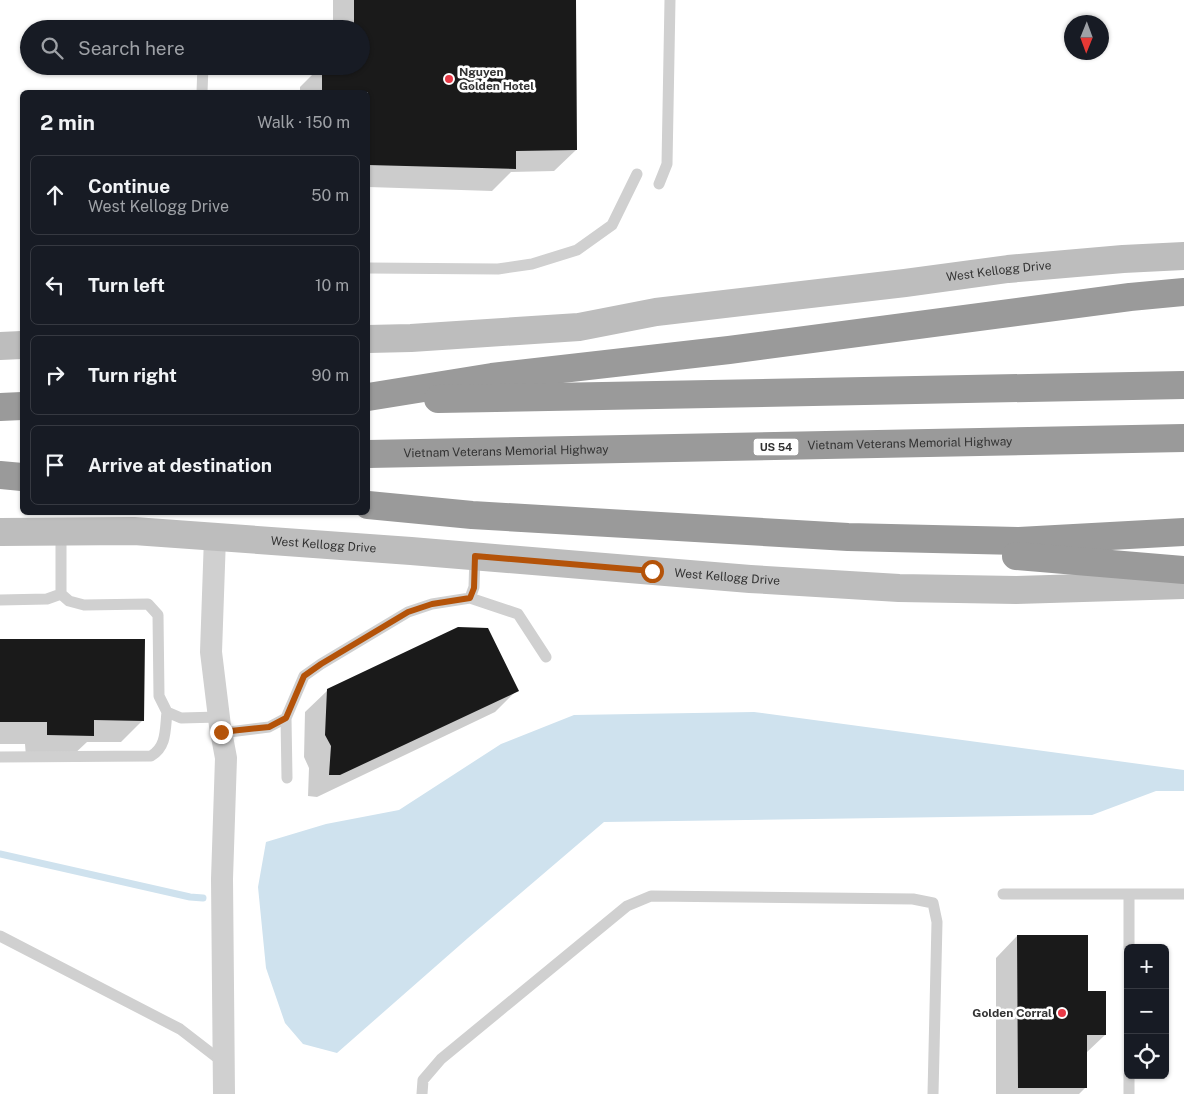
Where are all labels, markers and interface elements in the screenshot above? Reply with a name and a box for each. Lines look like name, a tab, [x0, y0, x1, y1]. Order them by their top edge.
north arrow	[1064, 15, 1109, 60]
search box	[20, 20, 370, 75]
icon: search	[38, 34, 66, 62]
text: Search here	[78, 37, 185, 59]
place label: Nguyen Golden Hotel	[459, 65, 534, 93]
marker: Nguyen Golden Hotel	[443, 73, 455, 85]
text: 2 min	[40, 110, 95, 135]
text: Walk · 150 m	[257, 113, 350, 132]
text: Continue	[88, 175, 170, 197]
icon: ahead	[41, 181, 69, 209]
text: 50 m	[311, 186, 349, 205]
text: West Kellogg Drive	[88, 197, 229, 216]
street label: West Kellogg Drive	[945, 258, 1052, 284]
icon: left	[41, 271, 69, 299]
text: Turn left	[88, 274, 165, 296]
text: 10 m	[315, 276, 349, 295]
icon: right	[41, 361, 69, 389]
text: Turn right	[88, 364, 177, 386]
text: 90 m	[312, 366, 349, 385]
street label: Vietnam Veterans Memorial Highway	[807, 434, 1013, 452]
road number: US 54	[754, 438, 798, 456]
street label: Vietnam Veterans Memorial Highway	[403, 442, 609, 460]
icon: arrive	[41, 451, 69, 479]
text: Arrive at destination	[88, 454, 272, 476]
street label: West Kellogg Drive	[270, 534, 377, 555]
route start	[641, 560, 664, 583]
street label: West Kellogg Drive	[674, 566, 781, 588]
route end	[210, 721, 233, 744]
map controls	[1124, 944, 1169, 1079]
button: +	[1124, 944, 1169, 989]
button: −	[1124, 989, 1169, 1034]
place label: Golden Corral	[972, 1006, 1052, 1020]
marker: Golden Corral	[1056, 1007, 1068, 1019]
button: locate	[1124, 1034, 1169, 1079]

